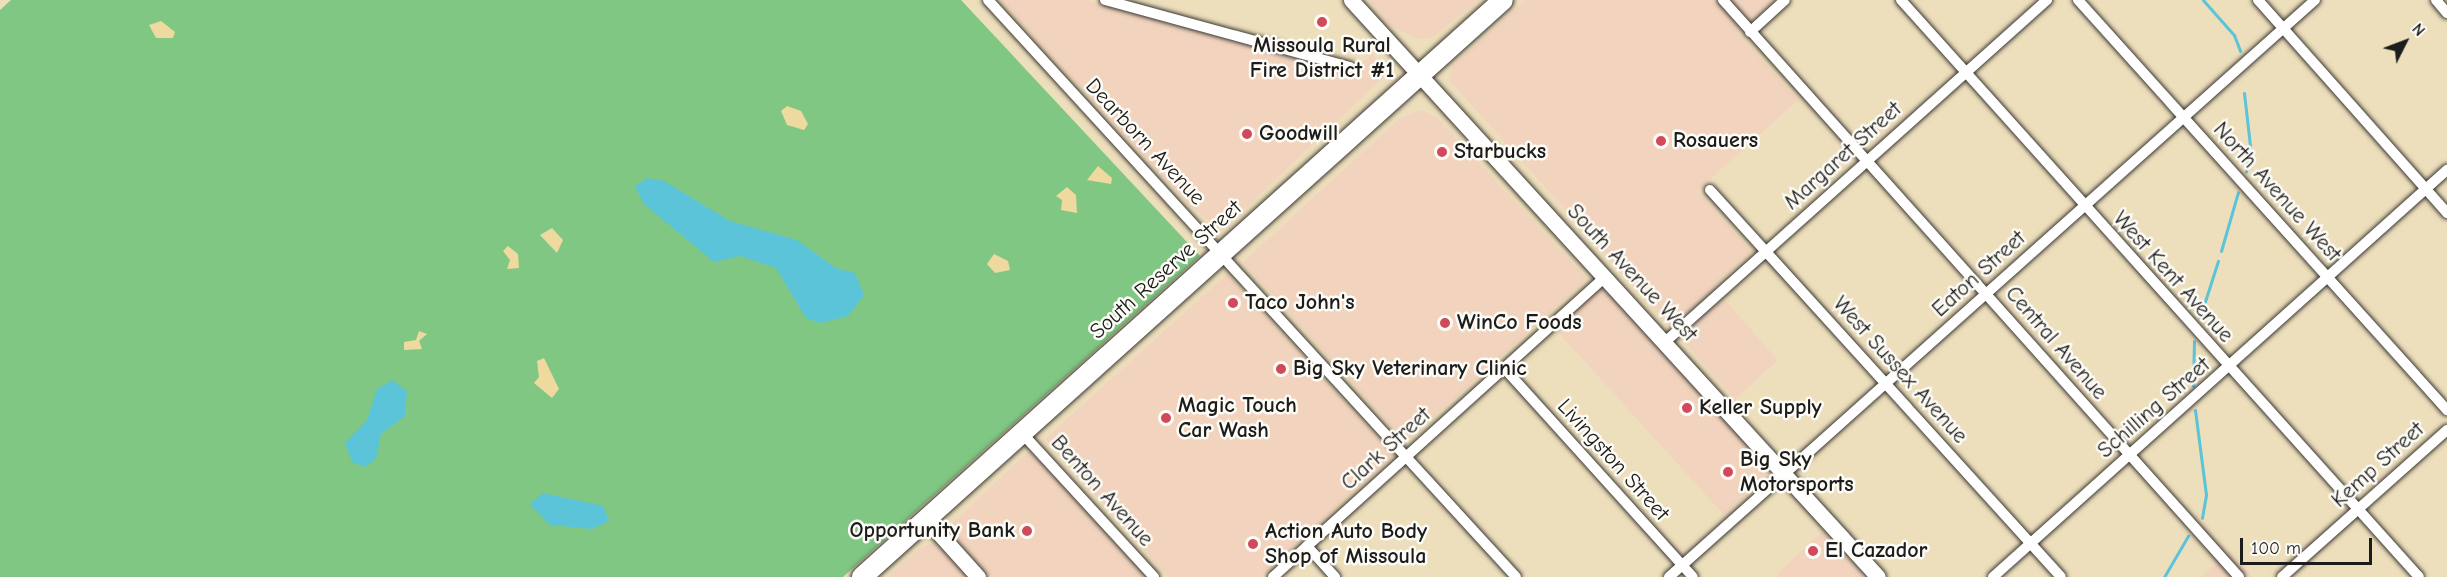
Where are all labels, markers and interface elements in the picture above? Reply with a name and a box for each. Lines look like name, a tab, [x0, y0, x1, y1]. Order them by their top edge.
north arrow	[2375, 12, 2435, 72]
marker: Missoula Rural Fire District #1	[1315, 15, 1329, 29]
text: N	[2408, 20, 2429, 40]
place label: Missoula Rural Fire District #1	[1250, 32, 1394, 84]
street label: Dearborn Avenue	[1080, 73, 1210, 211]
street label: Margaret Street	[1779, 96, 1907, 216]
street label: North Avenue West	[2207, 117, 2347, 267]
place label: Goodwill	[1259, 121, 1338, 147]
marker: Goodwill	[1240, 127, 1254, 141]
place label: Rosauers	[1673, 128, 1758, 154]
marker: Rosauers	[1654, 134, 1668, 148]
place label: Starbucks	[1454, 139, 1546, 165]
marker: Starbucks	[1435, 145, 1449, 159]
street label: South Reserve Street	[1085, 195, 1247, 345]
street label: South Avenue West	[1561, 199, 1703, 347]
street label: West Kent Avenue	[2107, 206, 2239, 348]
street label: Eaton Street	[1927, 225, 2031, 323]
street label: Central Avenue	[2000, 281, 2112, 405]
place label: Taco John's	[1245, 290, 1355, 316]
street label: West Sussex Avenue	[1827, 291, 1973, 449]
marker: Taco John's	[1226, 296, 1240, 310]
place label: WinCo Foods	[1457, 310, 1582, 336]
marker: WinCo Foods	[1438, 316, 1452, 330]
street label: Schilling Street	[2092, 352, 2216, 464]
place label: Big Sky Veterinary Clinic	[1293, 356, 1527, 382]
marker: Big Sky Veterinary Clinic	[1274, 362, 1288, 376]
place label: Magic Touch Car Wash	[1178, 392, 1297, 444]
street label: Livingston Street	[1551, 394, 1675, 526]
place label: Keller Supply	[1699, 395, 1822, 421]
marker: Keller Supply	[1680, 401, 1694, 415]
street label: Clark Street	[1336, 402, 1436, 496]
marker: Magic Touch Car Wash	[1159, 411, 1173, 425]
street label: Kemp Street	[2326, 416, 2430, 514]
street label: Benton Avenue	[1045, 430, 1159, 552]
place label: Big Sky Motorsports	[1740, 446, 1854, 498]
marker: Big Sky Motorsports	[1721, 465, 1735, 479]
place label: Opportunity Bank	[849, 518, 1015, 544]
place label: Action Auto Body Shop of Missoula	[1265, 518, 1427, 570]
marker: Opportunity Bank	[1020, 524, 1034, 538]
scale bar	[2243, 526, 2375, 564]
marker: Action Auto Body Shop of Missoula	[1246, 537, 1260, 551]
place label: El Cazador	[1825, 538, 1927, 564]
text: 100 m	[2251, 538, 2301, 559]
marker: El Cazador	[1806, 544, 1820, 558]

